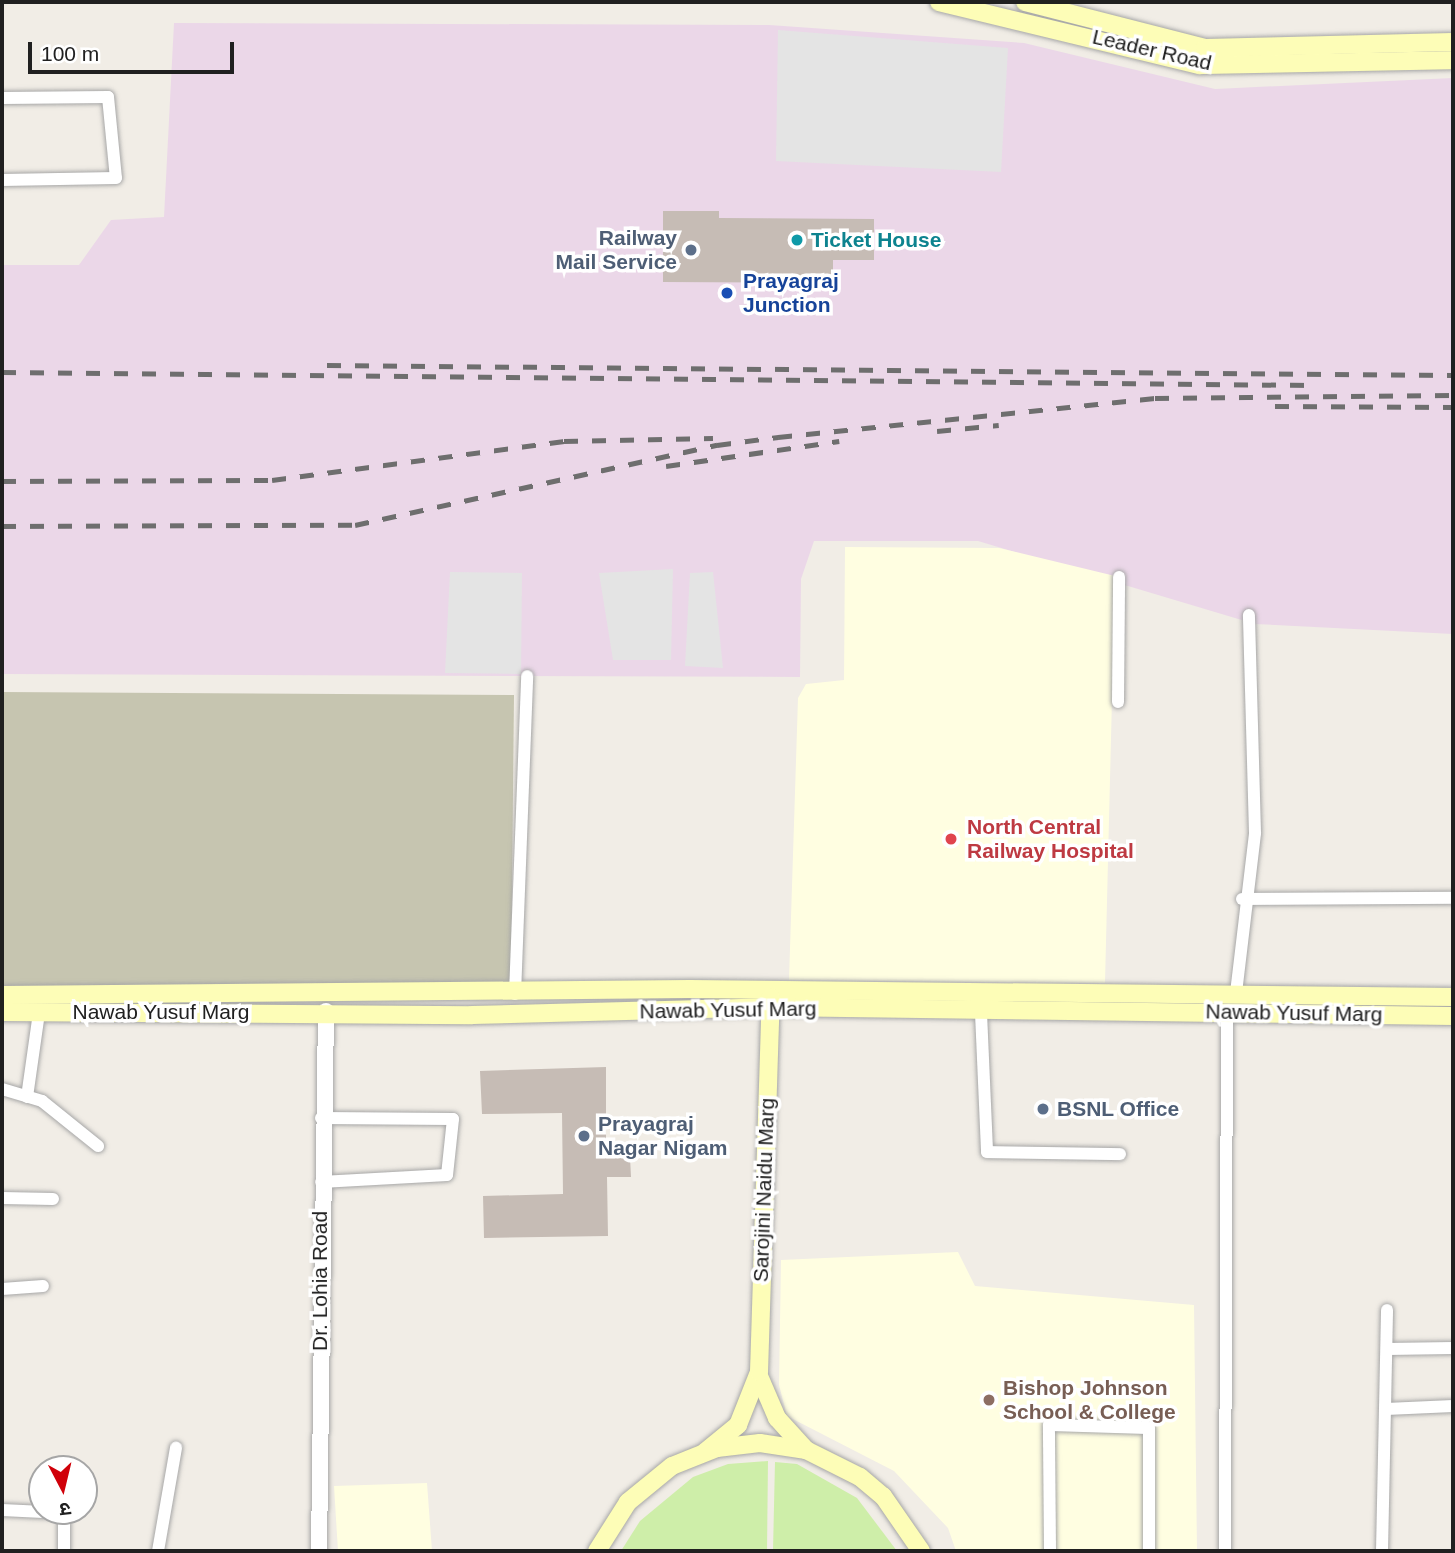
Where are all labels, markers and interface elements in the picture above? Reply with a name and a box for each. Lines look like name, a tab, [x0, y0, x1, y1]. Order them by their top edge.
street label: Leader Road	[1090, 24, 1214, 76]
scale bar	[32, 28, 238, 72]
text: 100 m	[41, 42, 99, 65]
place label: Railway Mail Service	[556, 225, 677, 275]
place label: Ticket House	[811, 227, 941, 253]
marker: Ticket House	[789, 232, 805, 248]
marker: Railway Mail Service	[683, 242, 699, 258]
place label: Prayagraj Junction	[743, 268, 839, 318]
marker: Prayagraj Junction	[717, 283, 737, 303]
place label: North Central Railway Hospital	[967, 814, 1134, 864]
marker: North Central Railway Hospital	[941, 829, 961, 849]
street label: Nawab Yusuf Marg	[639, 996, 817, 1024]
street label: Nawab Yusuf Marg	[72, 999, 250, 1025]
street label: Nawab Yusuf Marg	[1205, 999, 1383, 1027]
place label: BSNL Office	[1057, 1096, 1180, 1122]
street label: Sarojini Naidu Marg	[748, 1097, 780, 1283]
marker: BSNL Office	[1035, 1101, 1051, 1117]
place label: Prayagraj Nagar Nigam	[598, 1111, 728, 1161]
marker: Prayagraj Nagar Nigam	[576, 1128, 592, 1144]
street label: Dr. Lohia Road	[307, 1211, 333, 1351]
place label: Bishop Johnson School & College	[1003, 1375, 1176, 1425]
marker: Bishop Johnson School & College	[981, 1392, 997, 1408]
north arrow	[28, 1455, 98, 1525]
text: उ	[59, 1498, 72, 1520]

